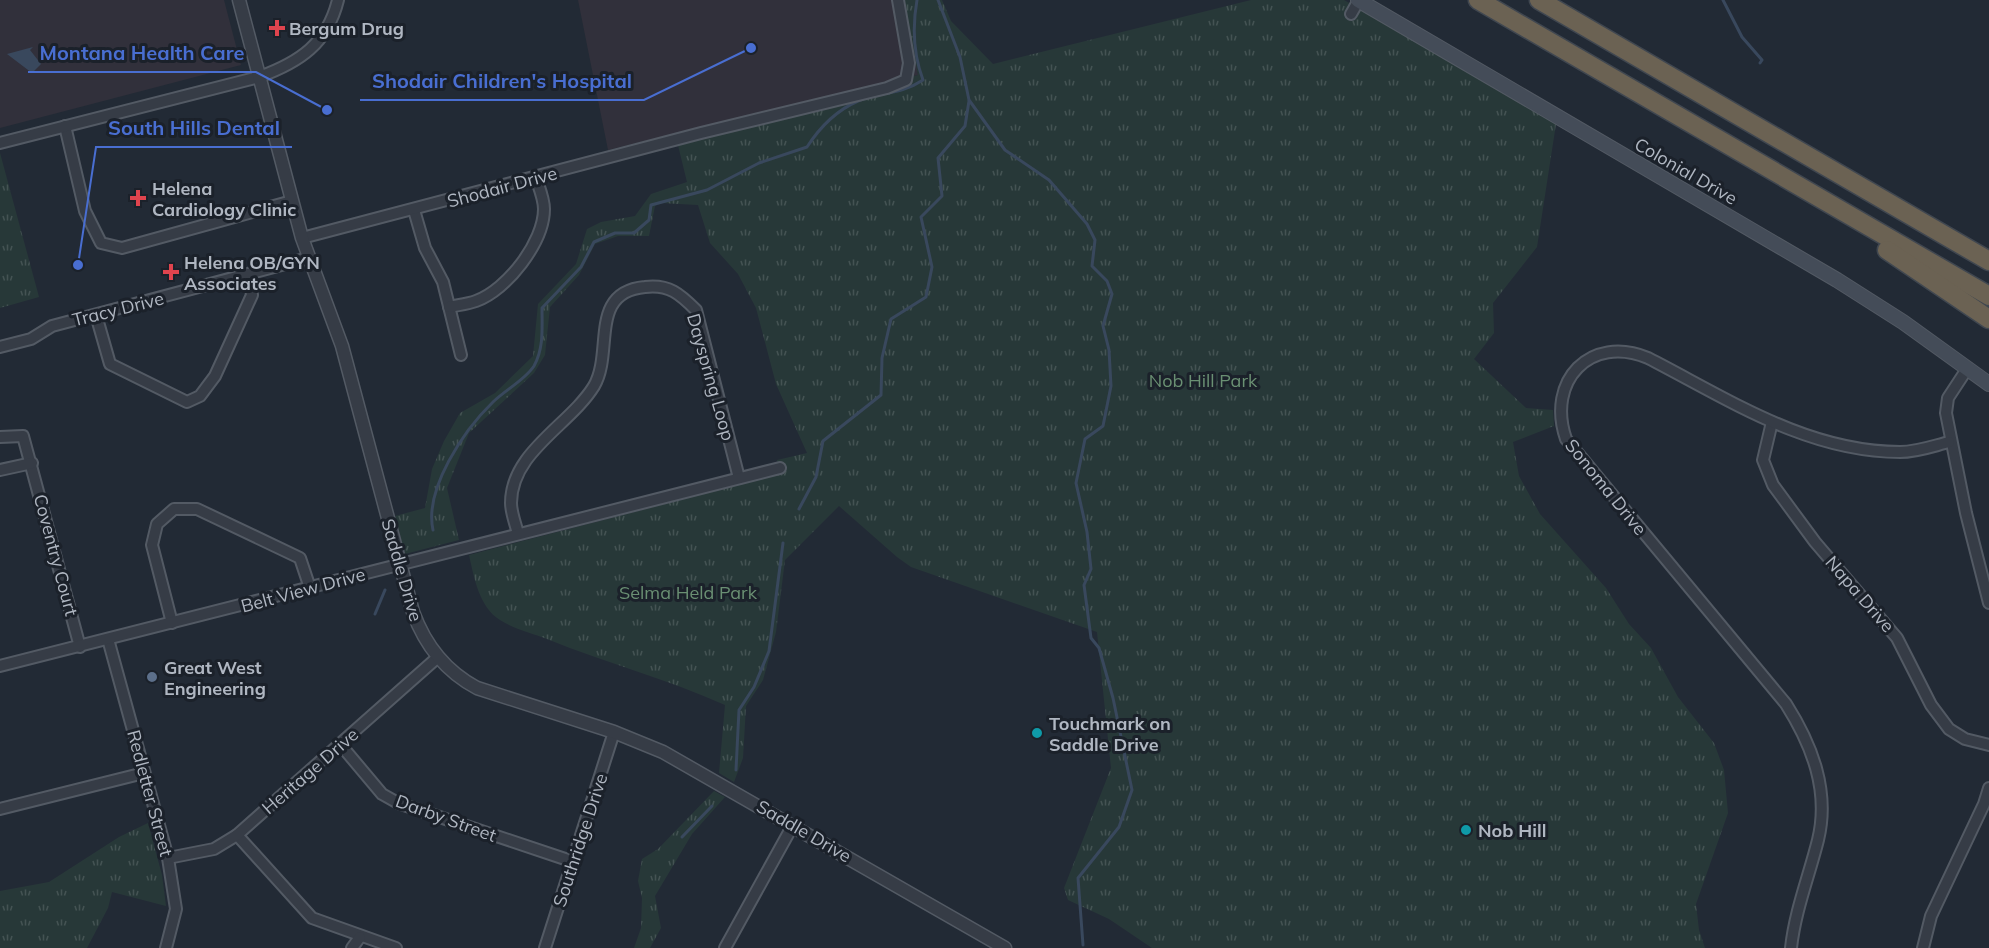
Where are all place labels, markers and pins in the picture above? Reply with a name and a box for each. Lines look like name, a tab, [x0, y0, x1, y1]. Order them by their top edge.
place label: Bergum Drug	[289, 17, 404, 40]
marker: Bergum Drug	[270, 21, 284, 35]
callout: Montana Health Care	[28, 34, 256, 72]
callout: Shodair Children's Hospital	[360, 62, 644, 100]
callout: South Hills Dental	[96, 109, 292, 147]
place label: Helena Cardiology Clinic	[152, 177, 296, 221]
marker: Helena Cardiology Clinic	[129, 189, 147, 207]
place label: Helena OB/GYN Associates	[184, 251, 320, 295]
marker: Helena OB/GYN Associates	[162, 263, 180, 281]
place label: Great West Engineering	[164, 656, 266, 700]
marker: Great West Engineering	[145, 670, 159, 684]
place label: Touchmark on Saddle Drive	[1049, 712, 1171, 756]
marker: Touchmark on Saddle Drive	[1030, 726, 1044, 740]
place label: Nob Hill	[1478, 819, 1546, 842]
marker: Nob Hill	[1459, 823, 1473, 837]

